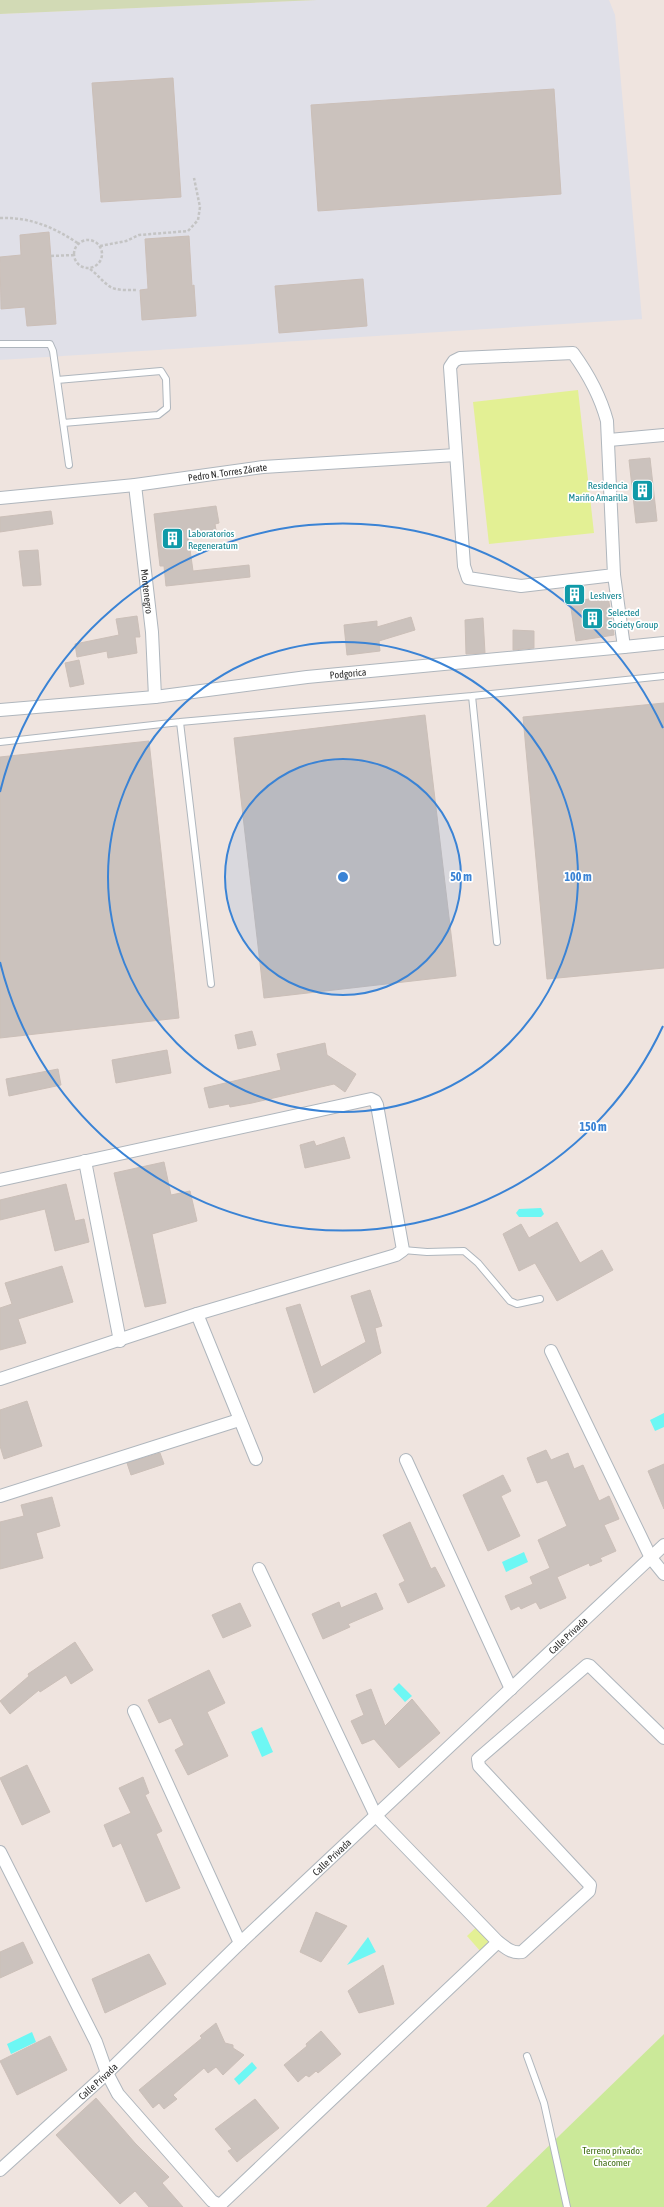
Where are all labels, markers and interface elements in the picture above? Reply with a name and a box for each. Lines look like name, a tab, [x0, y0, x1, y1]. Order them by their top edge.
street label: Pedro N. Torres Zárate	[187, 461, 268, 483]
building icon: Residencia Mariño Amarilla	[630, 478, 656, 504]
place label: Residencia Mariño Amarilla	[569, 480, 628, 503]
building icon: Laboratorios Regeneratum	[159, 526, 185, 552]
place label: Laboratorios Regeneratum	[188, 528, 238, 551]
street label: Montenegro	[139, 568, 155, 615]
building icon: Leshvers	[562, 582, 588, 608]
place label: Leshvers	[590, 590, 622, 601]
building icon: Selected Society Group	[579, 605, 605, 631]
place label: Selected Society Group	[608, 607, 659, 630]
street label: Podgorica	[329, 666, 367, 680]
centre of rings	[336, 870, 350, 884]
text: 50 m	[450, 870, 472, 884]
text: 100 m	[564, 870, 592, 884]
text: 150 m	[579, 1120, 607, 1134]
street label: Calle Privada	[546, 1614, 590, 1656]
street label: Calle Privada	[310, 1836, 353, 1878]
street label: Calle Privada	[76, 2061, 120, 2102]
park label: Terreno privado: Chacomer	[582, 2145, 642, 2168]

